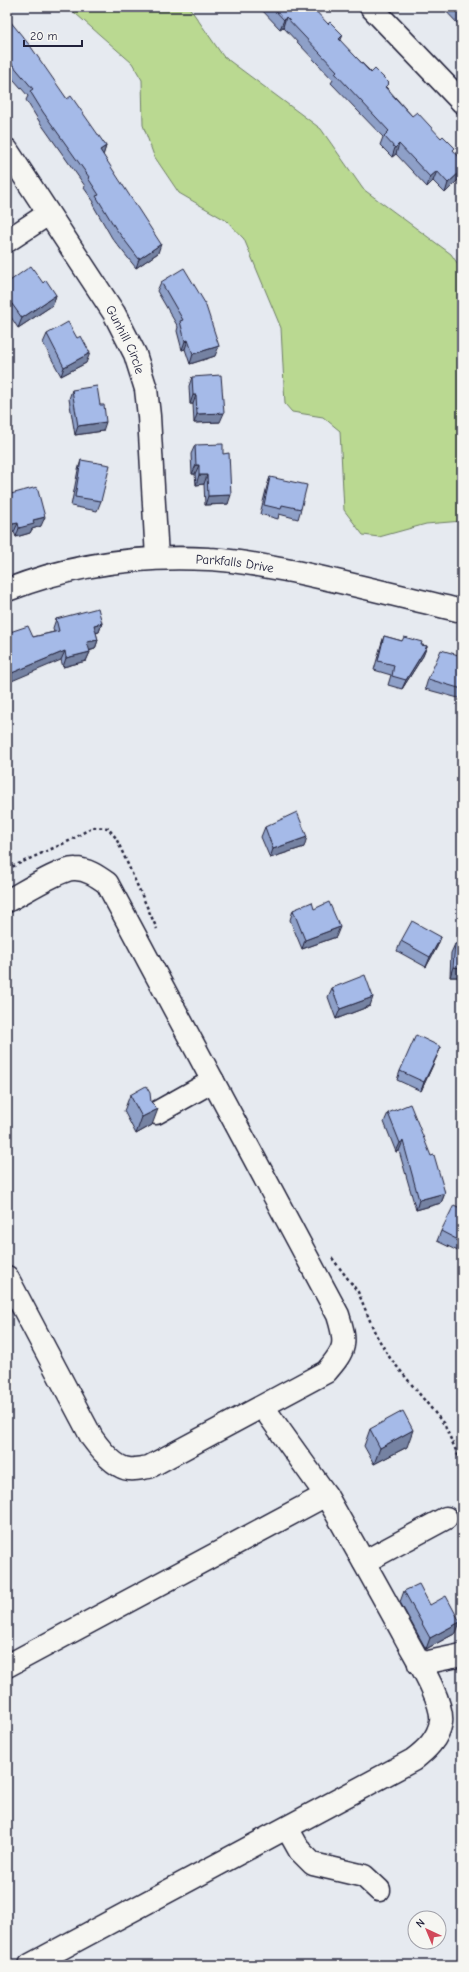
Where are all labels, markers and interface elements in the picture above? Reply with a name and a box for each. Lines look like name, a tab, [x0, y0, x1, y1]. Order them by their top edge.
scale bar	[24, 22, 82, 48]
text: 20 m	[30, 29, 58, 43]
street label: Gunhill Circle	[103, 302, 148, 376]
street label: Parkfalls Drive	[195, 551, 276, 575]
north arrow	[407, 1910, 447, 1950]
text: N	[413, 1916, 428, 1930]

